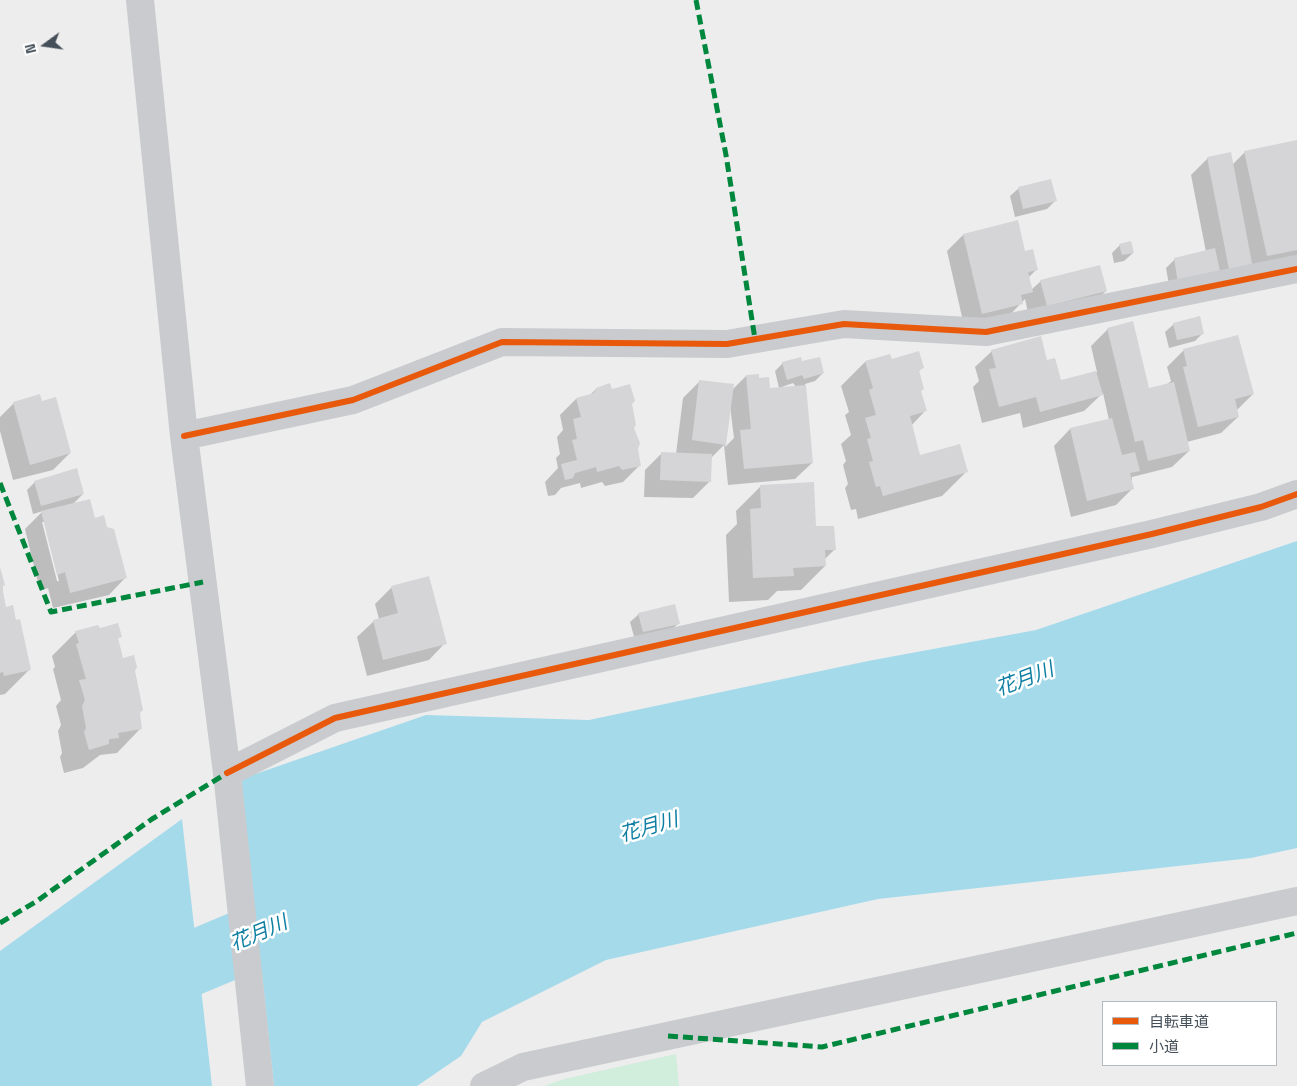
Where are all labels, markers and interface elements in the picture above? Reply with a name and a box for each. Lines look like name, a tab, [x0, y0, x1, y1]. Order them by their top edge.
north arrow	[20, 20, 70, 70]
text: N	[21, 42, 40, 55]
water label: 花月川	[993, 658, 1057, 702]
water label: 花月川	[617, 808, 681, 848]
water label: 花月川	[227, 911, 291, 957]
legend	[1102, 1001, 1277, 1066]
text: 自転車道	[1149, 1012, 1209, 1031]
text: 小道	[1149, 1037, 1179, 1056]

